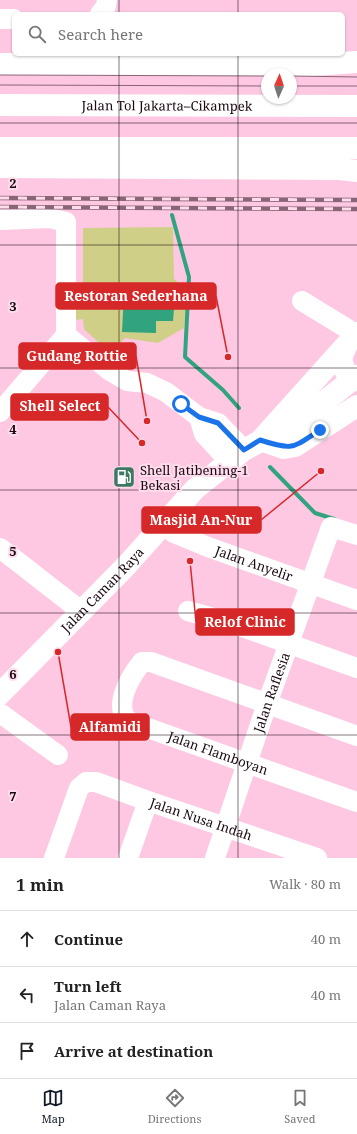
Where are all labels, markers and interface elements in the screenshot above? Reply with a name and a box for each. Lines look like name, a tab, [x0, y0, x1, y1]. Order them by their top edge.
search box	[12, 12, 345, 56]
icon: search	[26, 23, 48, 45]
text: Search here	[58, 24, 143, 44]
north arrow	[261, 68, 297, 104]
street label: Jalan Tol Jakarta–Cikampek	[81, 96, 253, 115]
text: 2	[9, 174, 17, 192]
callout: Restoran Sederhana	[56, 283, 216, 309]
text: Restoran Sederhana	[64, 286, 208, 305]
text: 3	[9, 297, 17, 315]
callout: Gudang Rottie	[19, 343, 136, 369]
text: Gudang Rottie	[26, 346, 128, 365]
callout: Shell Select	[11, 394, 108, 420]
route start	[172, 395, 190, 413]
text: Shell Select	[19, 396, 101, 415]
text: 4	[9, 420, 17, 438]
route end	[311, 421, 329, 439]
place label: Shell Jatibening-1 Bekasi	[140, 461, 249, 494]
fuel station icon: Shell Jatibening-1 Bekasi	[111, 464, 137, 490]
callout: Masjid An-Nur	[142, 507, 261, 533]
text: Masjid An-Nur	[150, 510, 253, 529]
street label: Jalan Anyelir	[212, 541, 295, 585]
text: 5	[9, 542, 17, 560]
street label: Jalan Caman Raya	[56, 543, 148, 637]
callout: Relof Clinic	[196, 609, 294, 635]
text: Relof Clinic	[204, 612, 286, 631]
street label: Jalan Raflesia	[249, 650, 294, 736]
text: 6	[9, 665, 17, 683]
callout: Alfamidi	[71, 714, 149, 740]
text: Alfamidi	[79, 717, 141, 736]
street label: Jalan Flamboyan	[165, 727, 271, 779]
text: 7	[9, 787, 17, 805]
street label: Jalan Nusa Indah	[147, 793, 255, 844]
text: 1 min	[16, 873, 64, 896]
text: Walk · 80 m	[269, 875, 341, 893]
icon: ahead	[16, 928, 38, 950]
text: Continue	[54, 929, 123, 949]
text: 40 m	[311, 930, 341, 948]
text: Turn left	[54, 976, 122, 996]
icon: left	[16, 984, 38, 1006]
text: 40 m	[311, 986, 341, 1004]
text: Jalan Caman Raya	[54, 996, 166, 1014]
icon: arrive	[16, 1040, 38, 1062]
text: Arrive at destination	[54, 1041, 213, 1061]
tab: Map	[41, 1087, 65, 1126]
tab: Directions	[148, 1087, 201, 1126]
tab: Saved	[284, 1087, 316, 1126]

